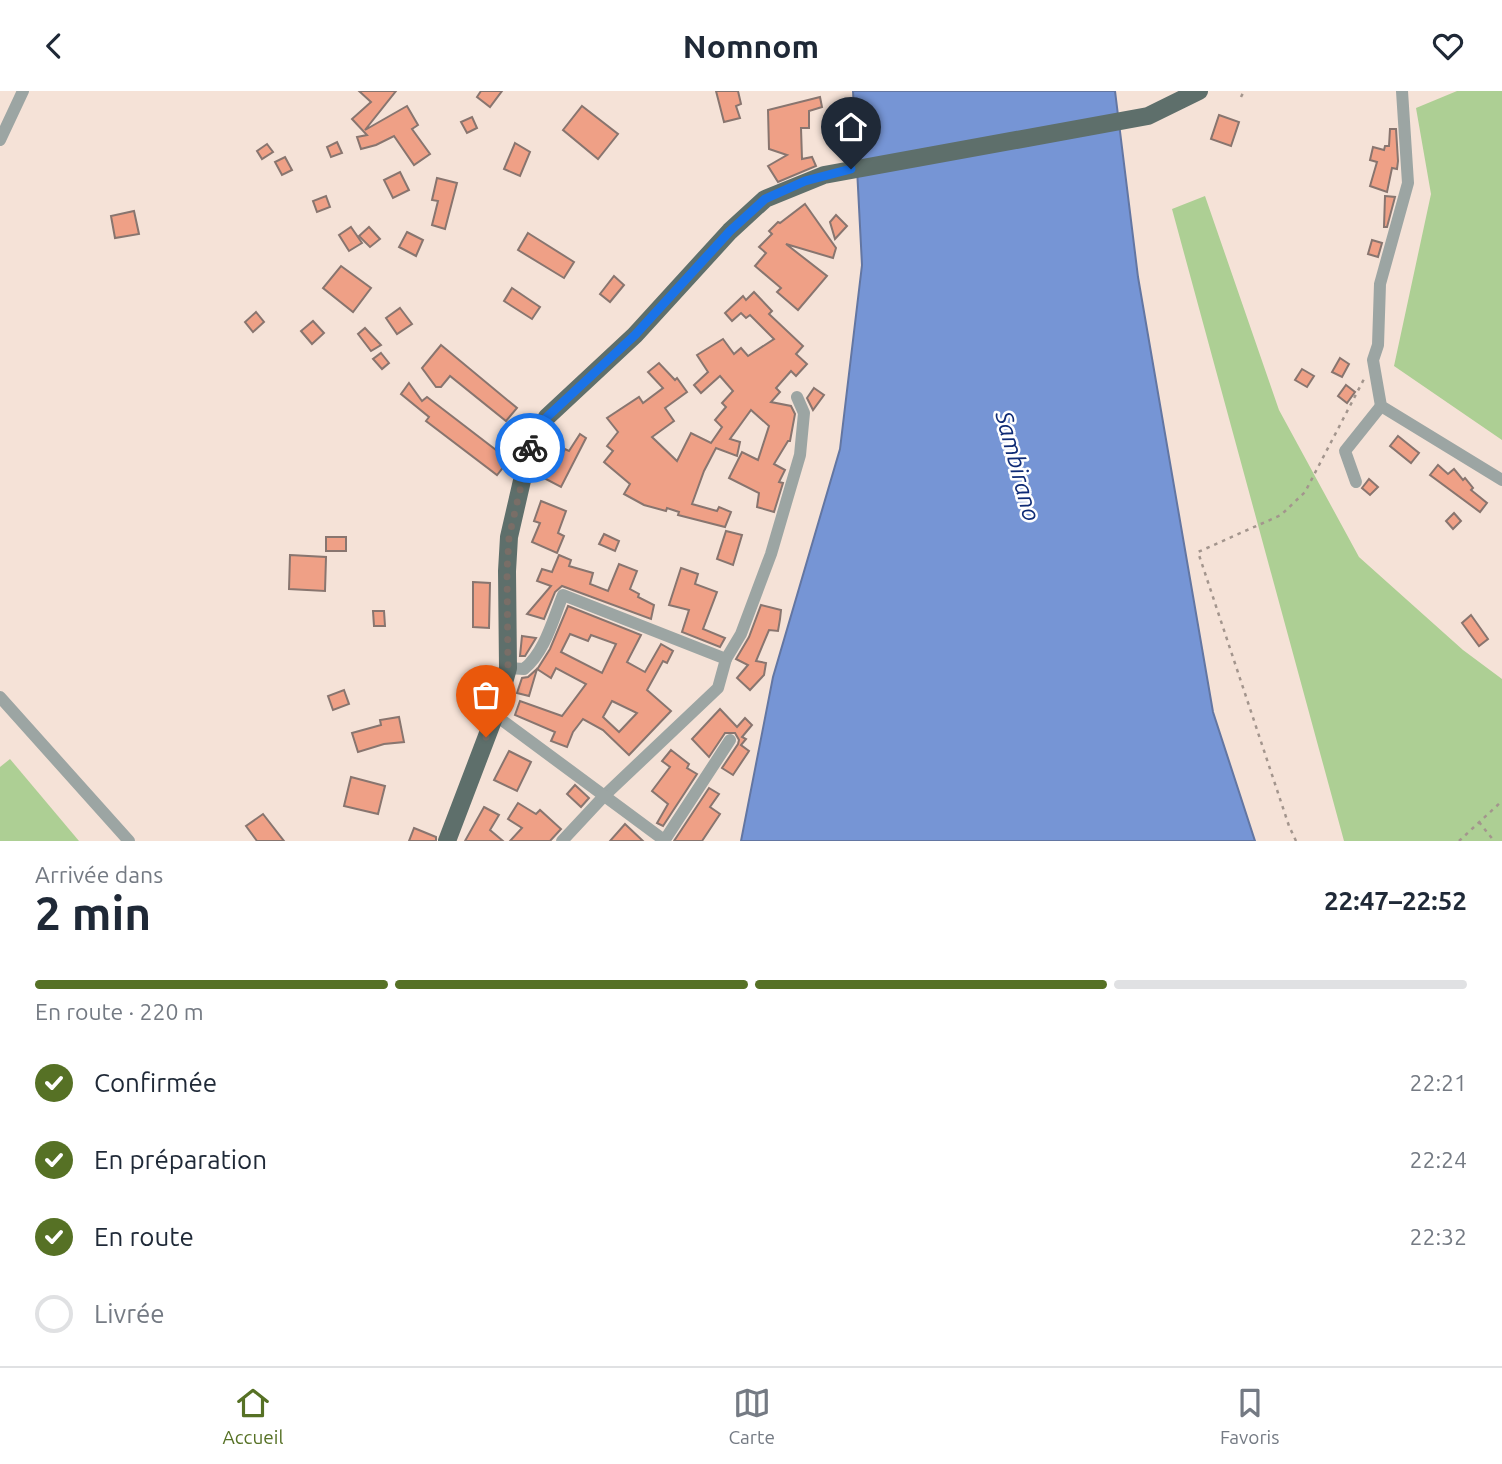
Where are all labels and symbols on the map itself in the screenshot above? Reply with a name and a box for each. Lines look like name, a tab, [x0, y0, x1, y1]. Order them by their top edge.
pin	[821, 97, 881, 169]
water label: Sambirano	[990, 407, 1046, 524]
courier	[495, 413, 565, 483]
pin	[456, 665, 516, 737]

